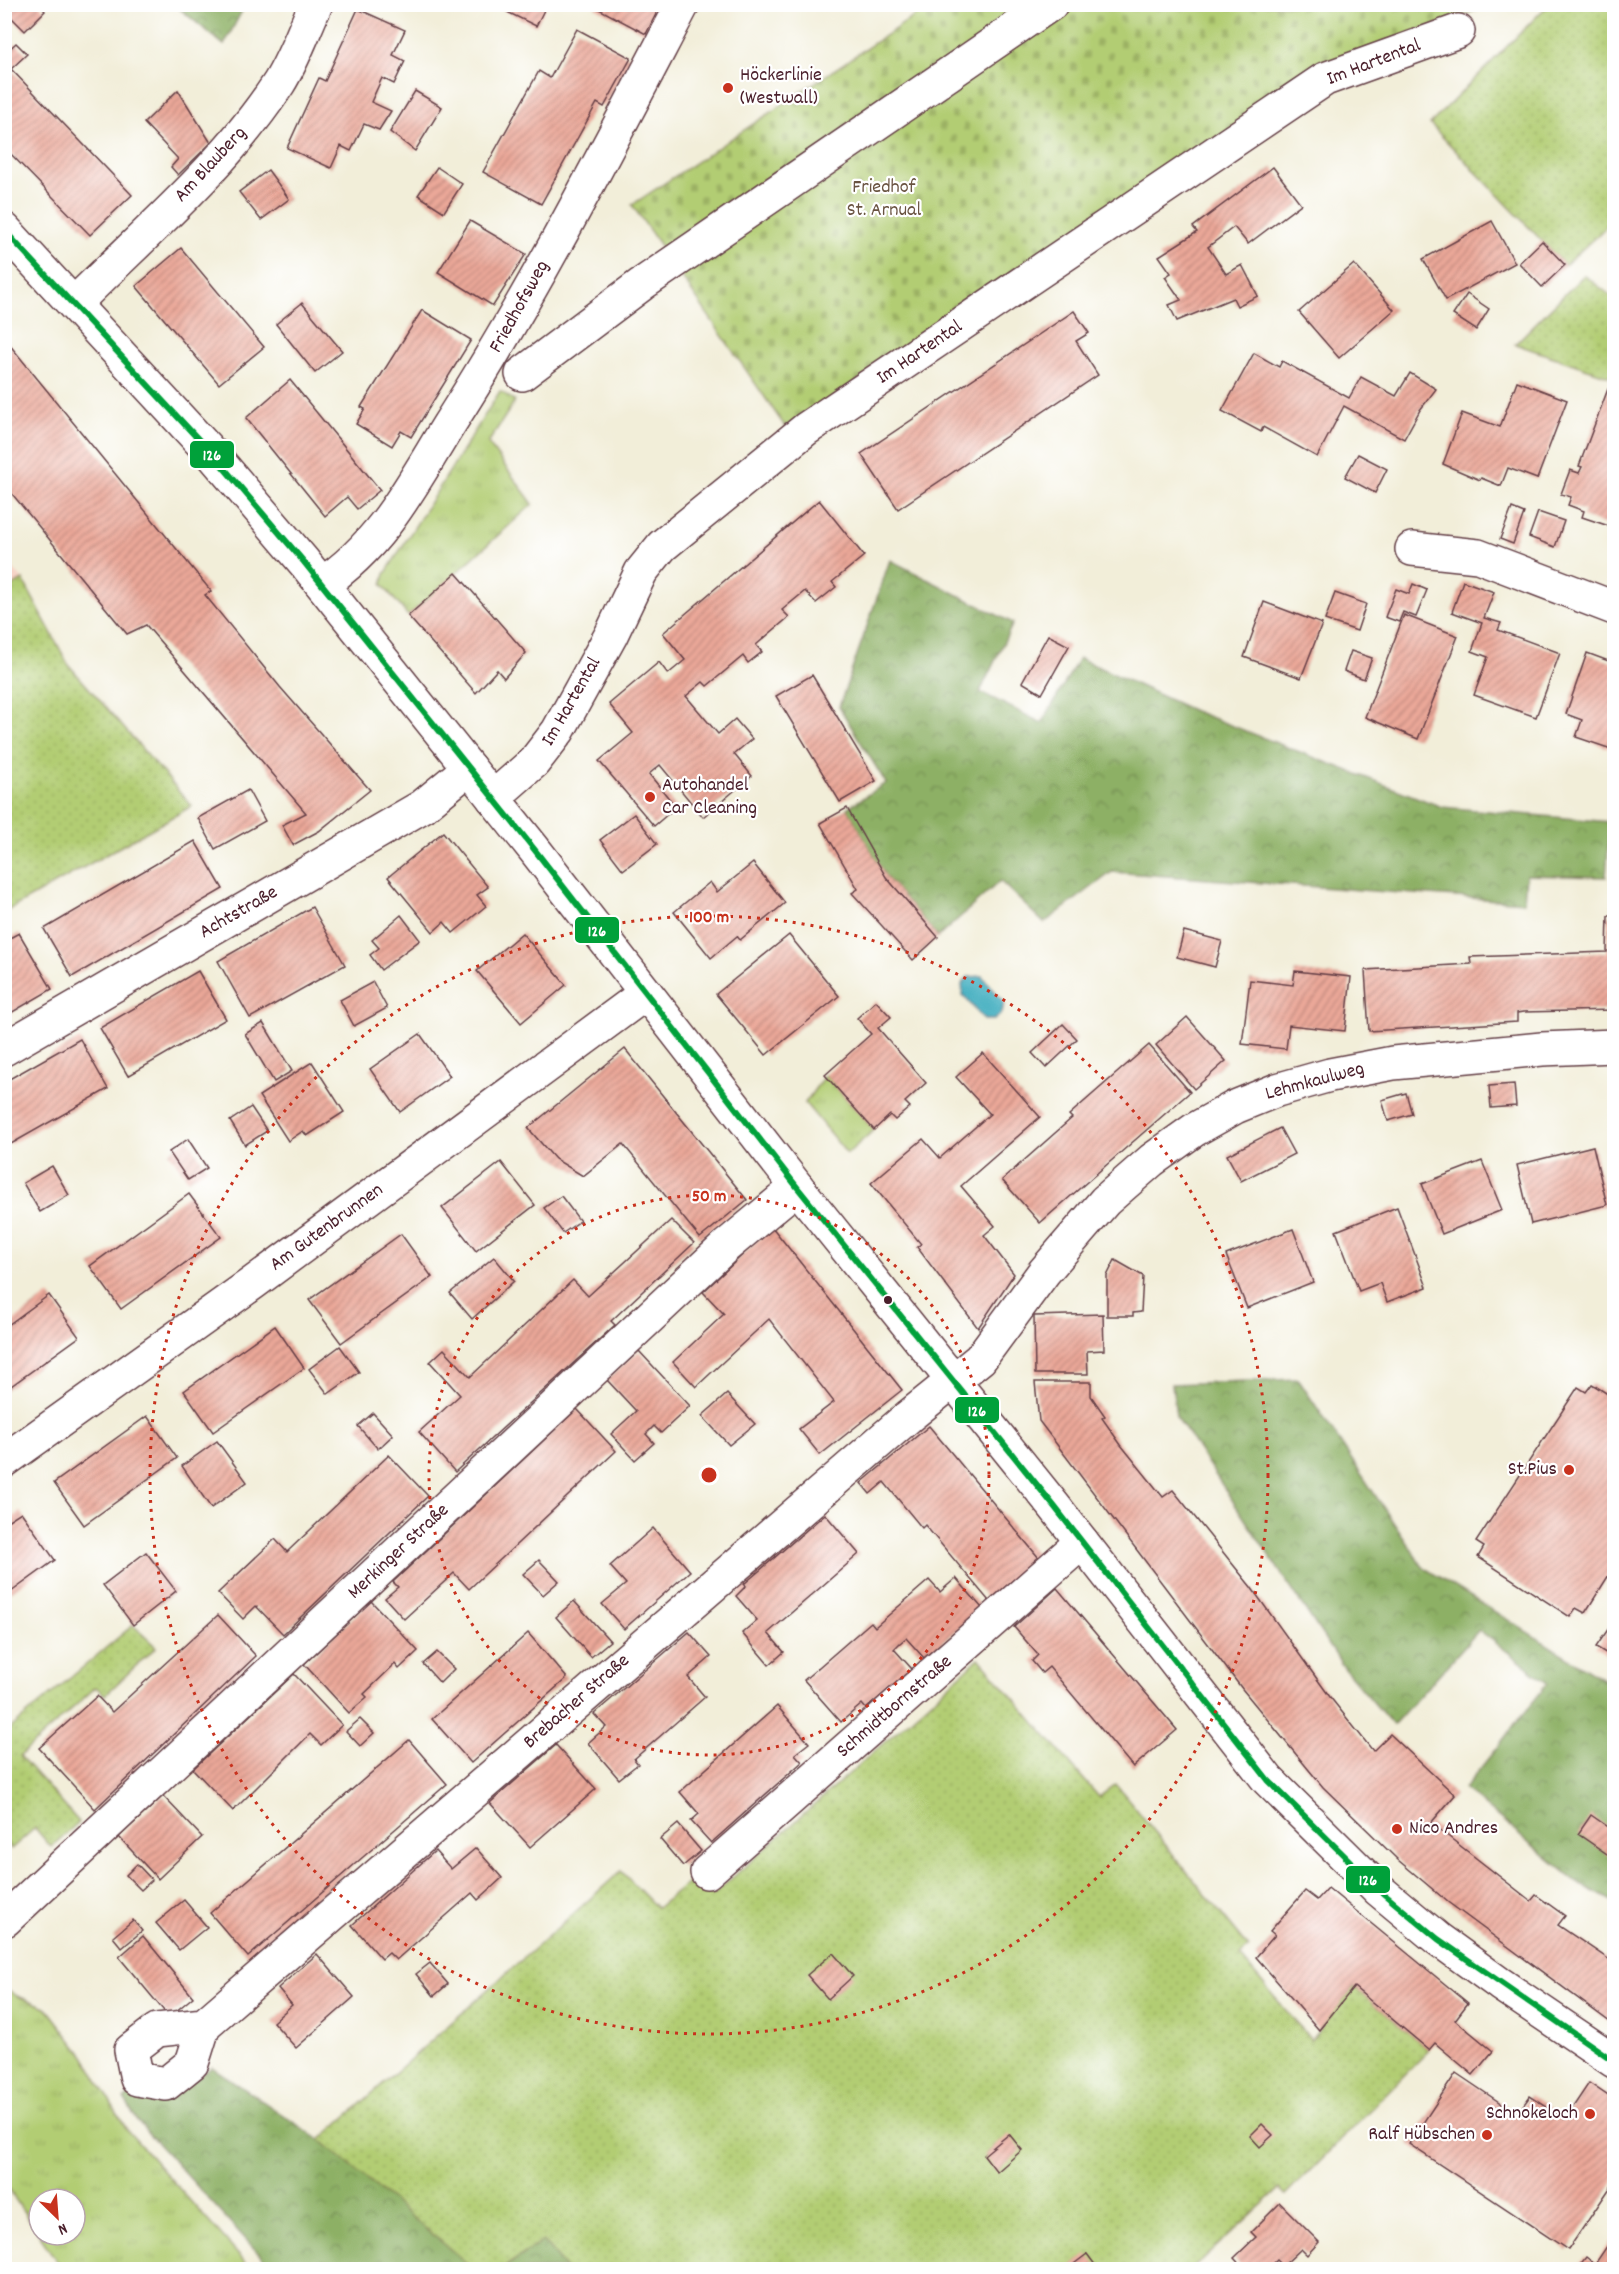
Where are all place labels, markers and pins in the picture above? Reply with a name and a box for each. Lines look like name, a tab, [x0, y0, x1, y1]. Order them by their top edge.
place label: Höckerlinie (Westwall)	[740, 62, 822, 113]
marker: Höckerlinie (Westwall)	[721, 81, 735, 95]
place label: Autohandel Car Cleaning	[662, 772, 757, 823]
marker: Autohandel Car Cleaning	[643, 790, 657, 804]
unlabelled marker	[882, 1294, 894, 1306]
place label: St.Pius	[1508, 1456, 1557, 1484]
marker: St.Pius	[1562, 1463, 1576, 1477]
centre of rings	[699, 1465, 719, 1485]
place label: Nico Andres	[1409, 1815, 1498, 1843]
marker: Nico Andres	[1390, 1822, 1404, 1836]
place label: Schnokeloch	[1486, 2100, 1578, 2128]
marker: Schnokeloch	[1583, 2107, 1597, 2121]
place label: Ralf Hübschen	[1368, 2121, 1475, 2149]
marker: Ralf Hübschen	[1480, 2128, 1494, 2142]

